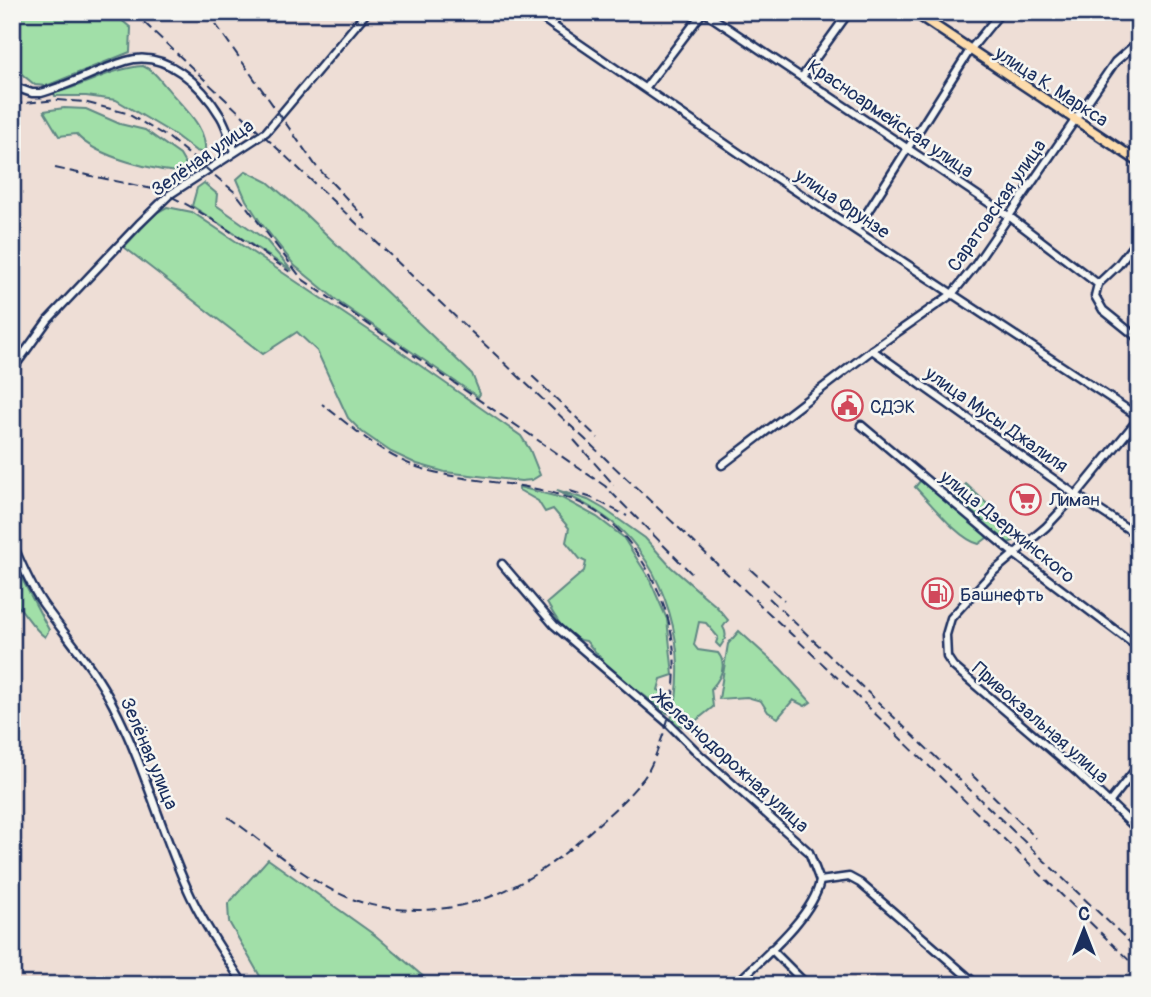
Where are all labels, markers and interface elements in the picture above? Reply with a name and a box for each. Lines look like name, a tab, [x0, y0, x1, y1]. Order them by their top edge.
street label: улица К. Маркса	[989, 41, 1113, 133]
street label: Красноармейская улица	[803, 54, 978, 184]
street label: Зелёная улица	[147, 114, 259, 202]
street label: Саратовская улица	[942, 135, 1052, 276]
street label: улица Фрунзе	[790, 163, 895, 245]
street label: улица Мусы Джалиля	[920, 361, 1073, 478]
public building icon: СДЭК	[830, 389, 864, 423]
place label: СДЭК	[870, 395, 915, 419]
street label: улица Дзержинского	[934, 464, 1080, 589]
supermarket icon: Лиман	[1009, 482, 1043, 516]
place label: Лиман	[1048, 488, 1100, 512]
fuel station icon: Башнефть	[920, 577, 954, 611]
place label: Башнефть	[960, 583, 1044, 607]
street label: Привокзальная улица	[967, 657, 1114, 789]
street label: Железнодорожная улица	[647, 684, 814, 838]
street label: Зелёная улица	[115, 694, 184, 813]
north arrow	[1050, 895, 1120, 965]
text: С	[1078, 902, 1090, 926]

